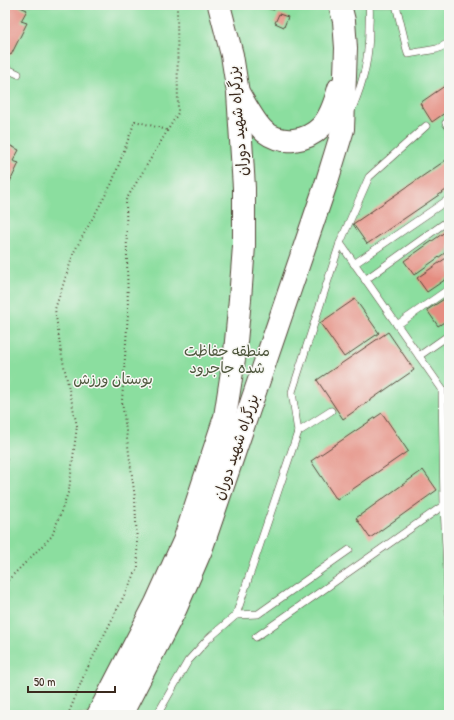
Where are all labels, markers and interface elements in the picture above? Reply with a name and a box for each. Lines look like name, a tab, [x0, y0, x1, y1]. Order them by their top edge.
street label: بزرگراه شهید دوران	[222, 65, 253, 177]
park label: منطقه حفاظت شده جاجرود	[184, 340, 270, 378]
park label: بوستان ورزش	[73, 368, 153, 389]
street label: بزرگراه شهید دوران	[208, 391, 264, 503]
scale bar	[28, 668, 115, 694]
text: 50 m	[34, 673, 55, 690]

